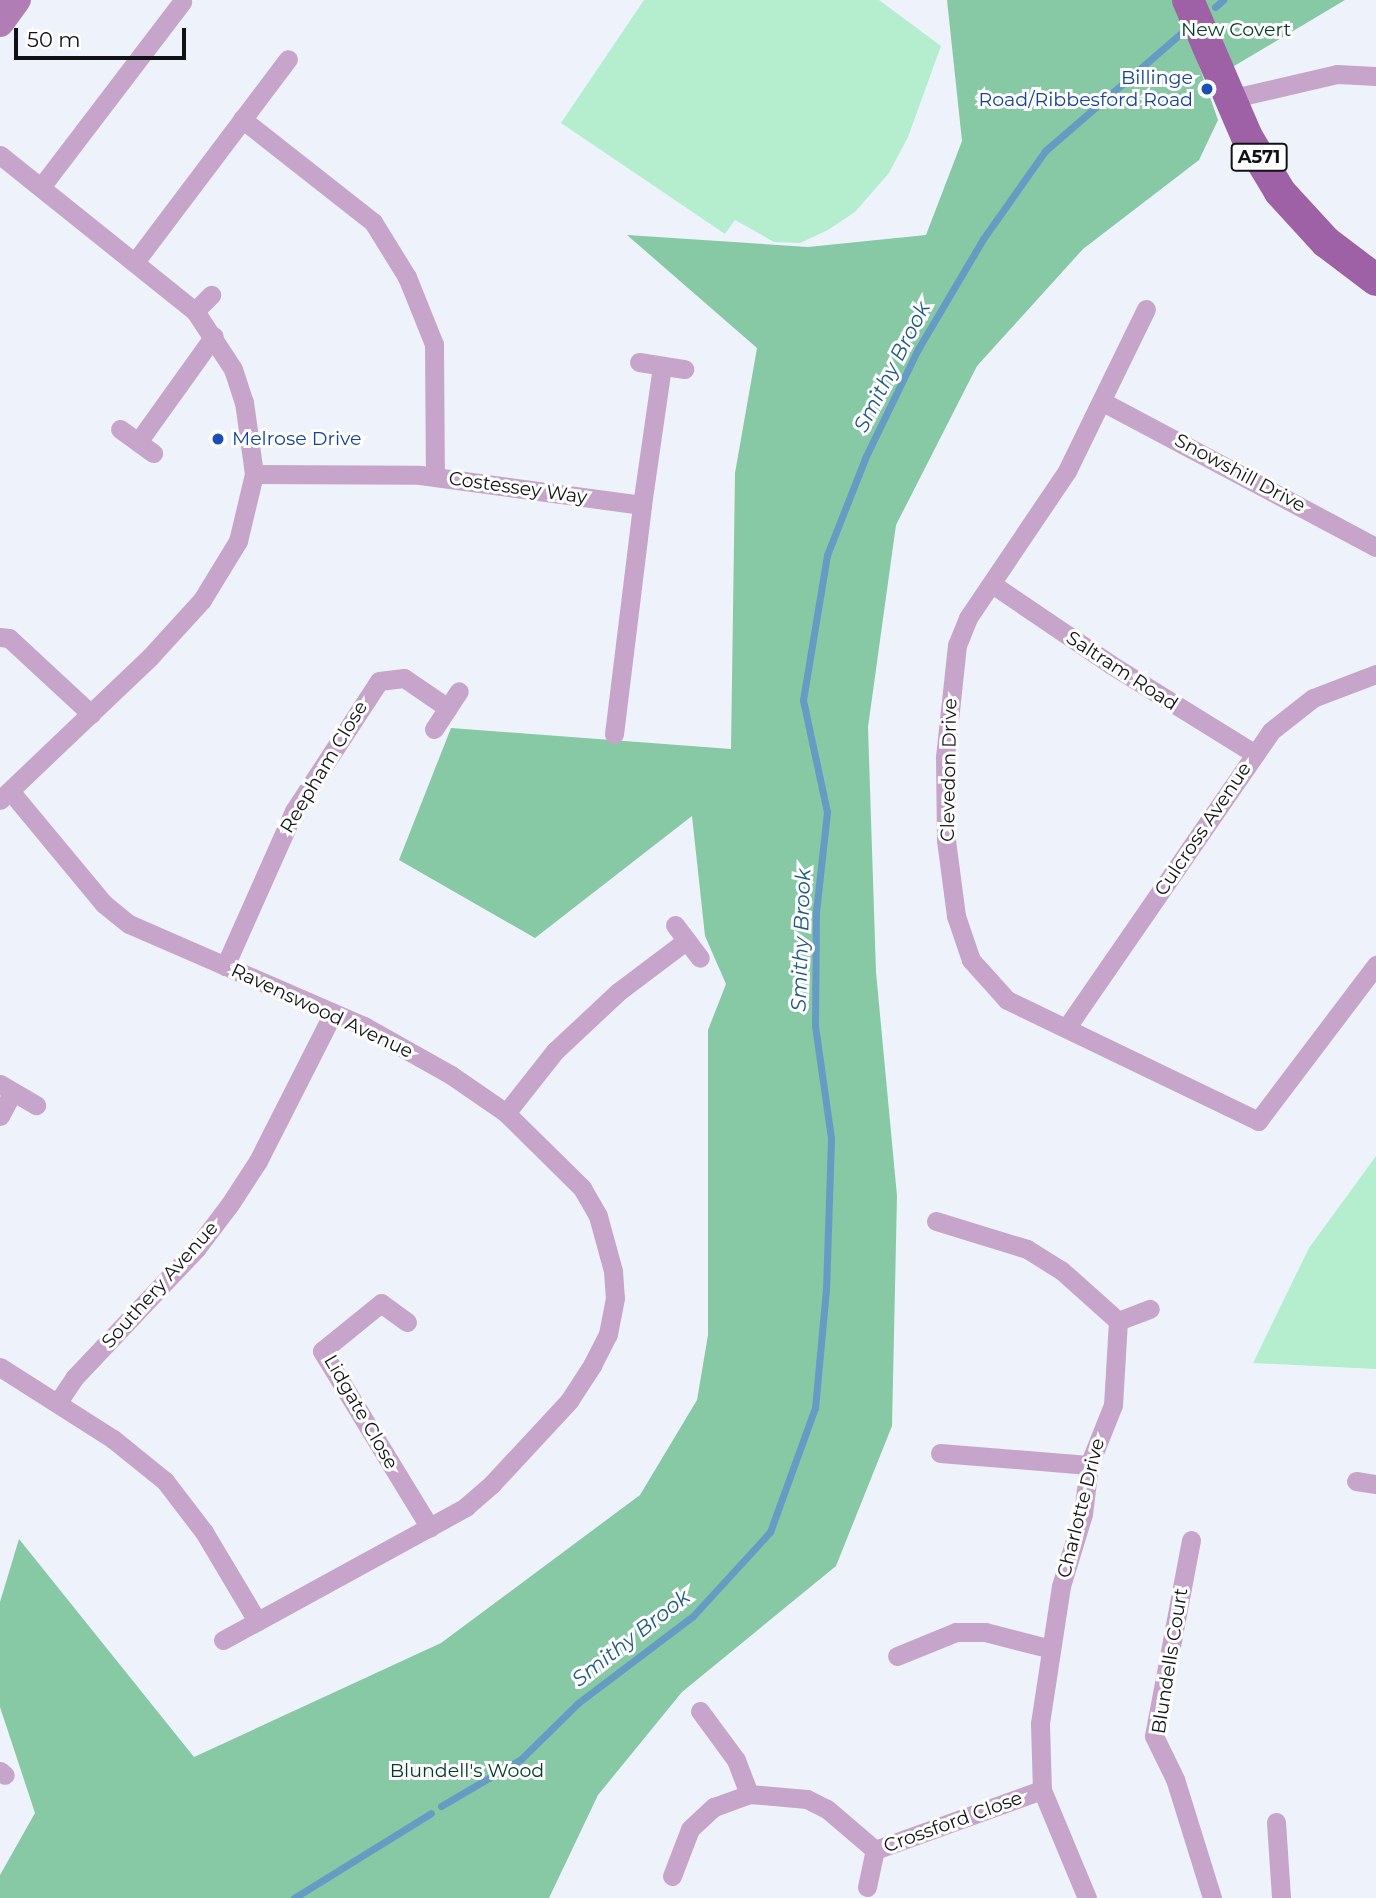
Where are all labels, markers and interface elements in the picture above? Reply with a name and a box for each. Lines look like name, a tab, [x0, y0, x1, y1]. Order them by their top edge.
scale bar	[18, 14, 189, 58]
park label: New Covert	[1181, 19, 1291, 41]
text: 50 m	[27, 27, 81, 52]
place label: Billinge Road/Ribbesford Road	[978, 67, 1193, 111]
marker: Billinge Road/Ribbesford Road	[1199, 81, 1215, 97]
road number: A571	[1229, 142, 1289, 172]
water label: Smithy Brook	[848, 298, 936, 436]
place label: Melrose Drive	[232, 428, 362, 450]
street label: Snowshill Drive	[1171, 429, 1309, 517]
marker: Melrose Drive	[210, 431, 226, 447]
street label: Costessey Way	[447, 467, 589, 509]
street label: Saltram Road	[1062, 626, 1182, 716]
street label: Reepham Close	[276, 697, 372, 837]
street label: Clevedon Drive	[936, 698, 962, 842]
street label: Culcross Avenue	[1150, 758, 1256, 900]
water label: Smithy Brook	[786, 868, 816, 1012]
street label: Ravenswood Avenue	[228, 959, 416, 1063]
street label: Southery Avenue	[97, 1217, 223, 1353]
street label: Lidgate Close	[319, 1351, 403, 1473]
street label: Charlotte Drive	[1053, 1436, 1109, 1580]
water label: Smithy Brook	[567, 1584, 695, 1692]
street label: Blundells Court	[1147, 1587, 1193, 1735]
park label: Blundell's Wood	[390, 1760, 544, 1782]
street label: Crossford Close	[881, 1786, 1025, 1858]

